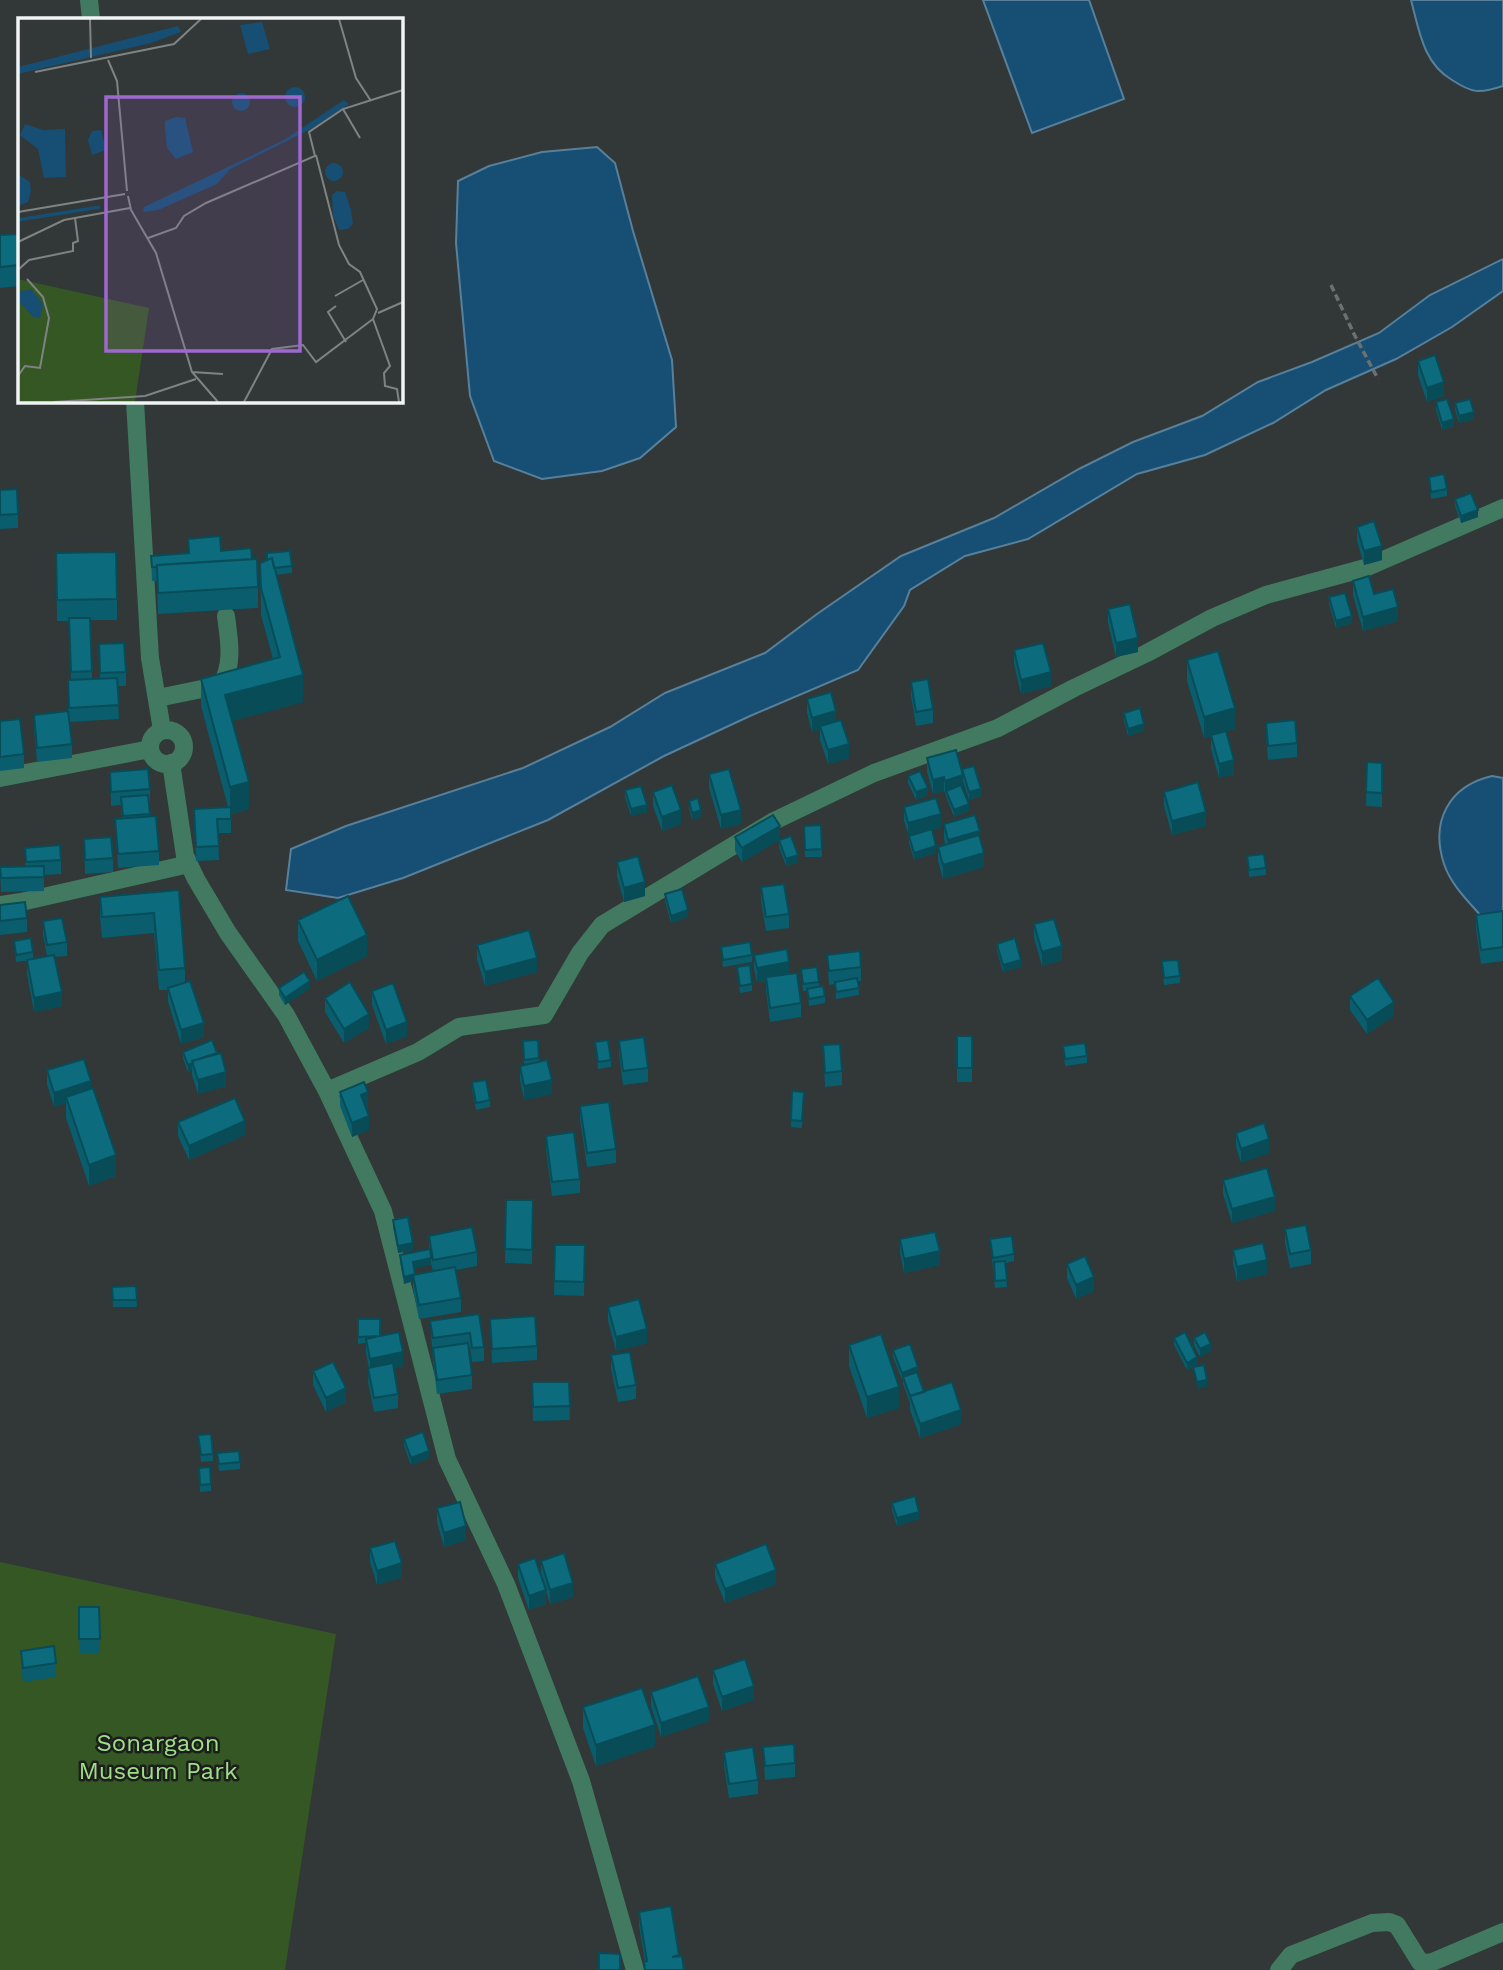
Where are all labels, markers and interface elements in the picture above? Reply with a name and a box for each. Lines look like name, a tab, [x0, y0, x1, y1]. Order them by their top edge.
inset map	[18, 18, 402, 402]
park label: Sonargaon Museum Park	[78, 1729, 238, 1785]

